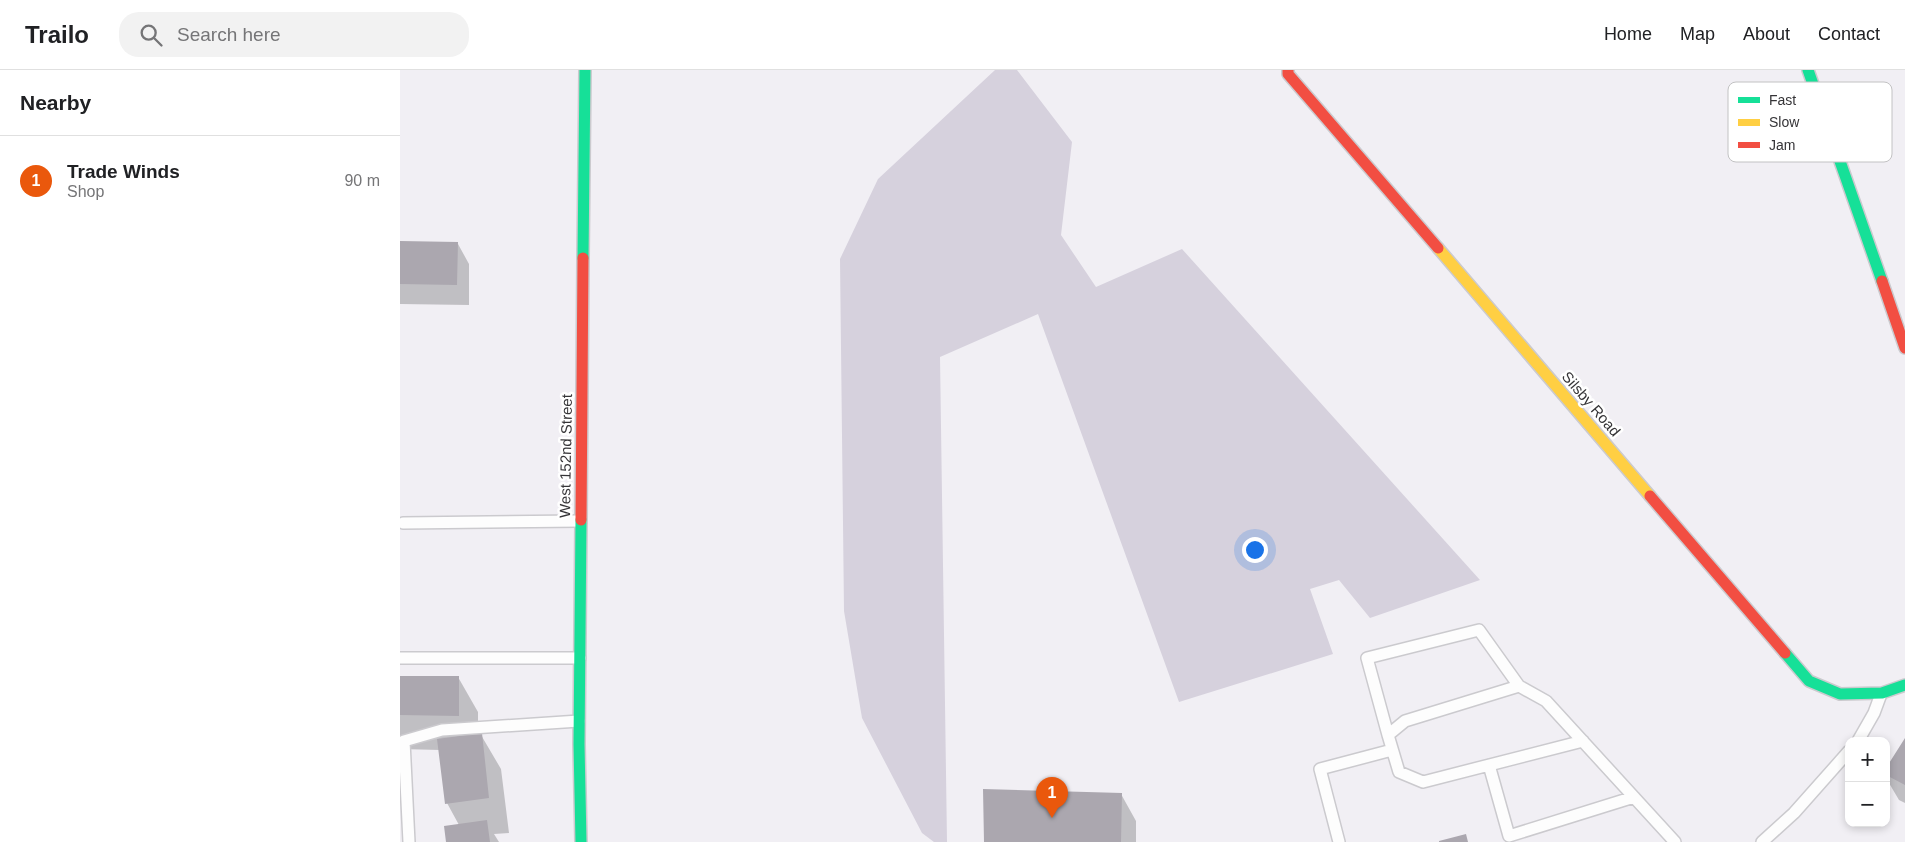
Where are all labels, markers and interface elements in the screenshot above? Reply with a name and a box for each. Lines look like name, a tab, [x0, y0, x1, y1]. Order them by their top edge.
search box	[119, 12, 469, 57]
text: Trailo	[25, 21, 89, 48]
icon: search	[137, 21, 165, 49]
text: Search here	[177, 24, 281, 45]
text: Home	[1604, 24, 1652, 44]
text: Map	[1680, 24, 1715, 44]
text: About	[1743, 24, 1790, 44]
text: Contact	[1818, 24, 1880, 44]
legend	[1728, 82, 1892, 162]
text: Nearby	[20, 91, 91, 114]
text: Fast	[1769, 92, 1796, 108]
text: Slow	[1769, 114, 1800, 130]
text: Jam	[1769, 137, 1795, 153]
text: Trade Winds	[67, 161, 180, 182]
text: 1	[32, 172, 40, 189]
text: 90 m	[344, 172, 380, 189]
text: Shop	[67, 183, 104, 200]
street label: Silsby Road	[1559, 368, 1624, 439]
street label: West 152nd Street	[556, 393, 575, 518]
your location	[1242, 537, 1268, 563]
map controls	[1845, 737, 1890, 827]
button: +	[1845, 737, 1890, 782]
pin: 1	[1036, 777, 1068, 818]
button: −	[1845, 782, 1890, 827]

